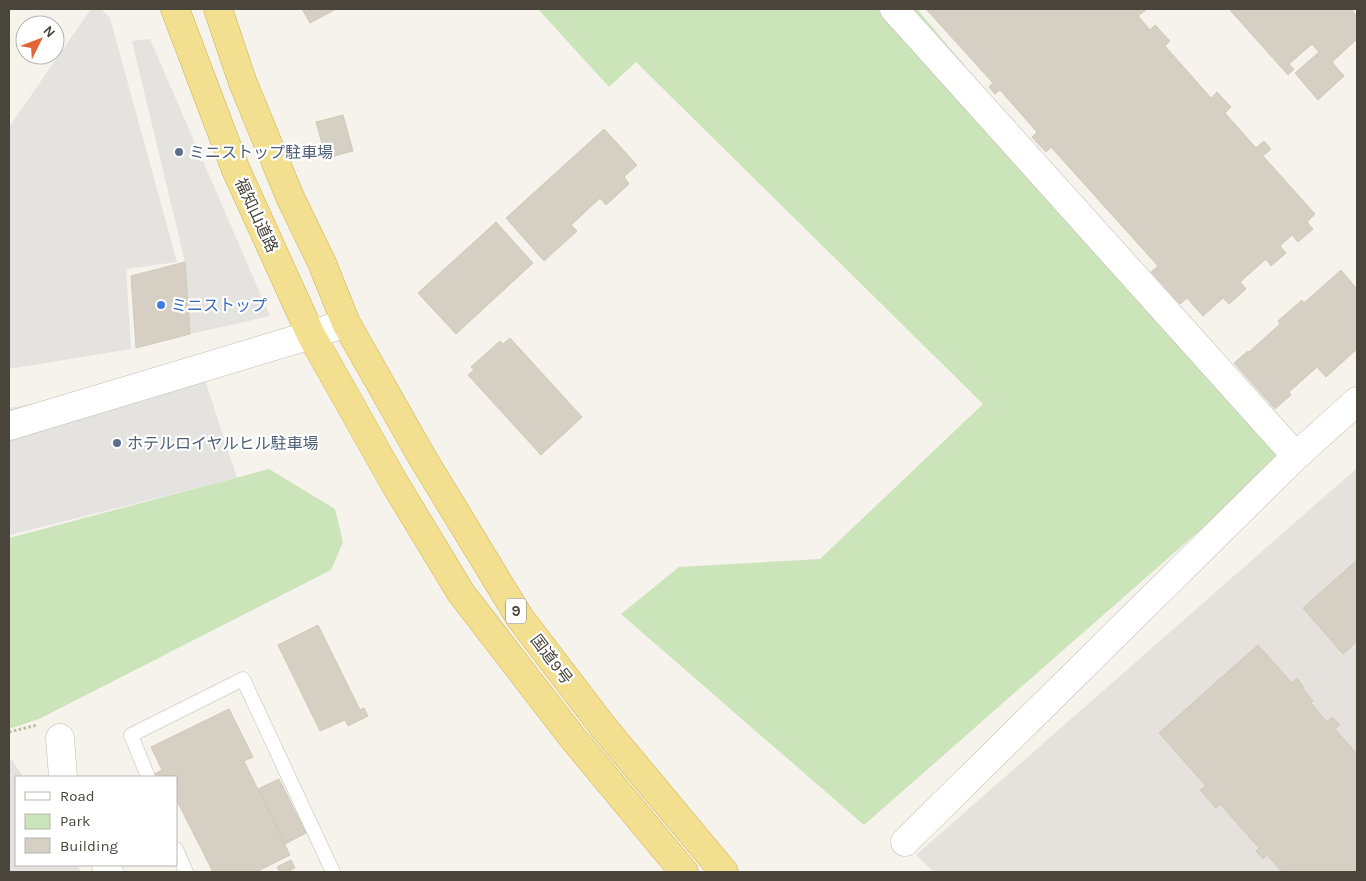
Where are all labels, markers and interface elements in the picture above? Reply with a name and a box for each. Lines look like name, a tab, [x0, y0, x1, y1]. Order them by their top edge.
north arrow	[15, 15, 65, 65]
text: N	[40, 22, 59, 41]
place label: ミニストップ駐車場	[189, 143, 333, 162]
marker: ミニストップ駐車場	[173, 146, 185, 158]
street label: 福知山道路	[231, 175, 282, 255]
place label: ミニストップ	[171, 296, 267, 315]
marker: ミニストップ	[155, 299, 167, 311]
place label: ホテルロイヤルヒル駐車場	[127, 434, 319, 453]
marker: ホテルロイヤルヒル駐車場	[111, 437, 123, 449]
road number: 9	[506, 598, 526, 624]
street label: 国道9号	[527, 631, 576, 688]
legend	[15, 776, 178, 866]
text: Road	[60, 787, 95, 805]
text: Park	[60, 812, 90, 830]
text: Building	[60, 837, 118, 855]

